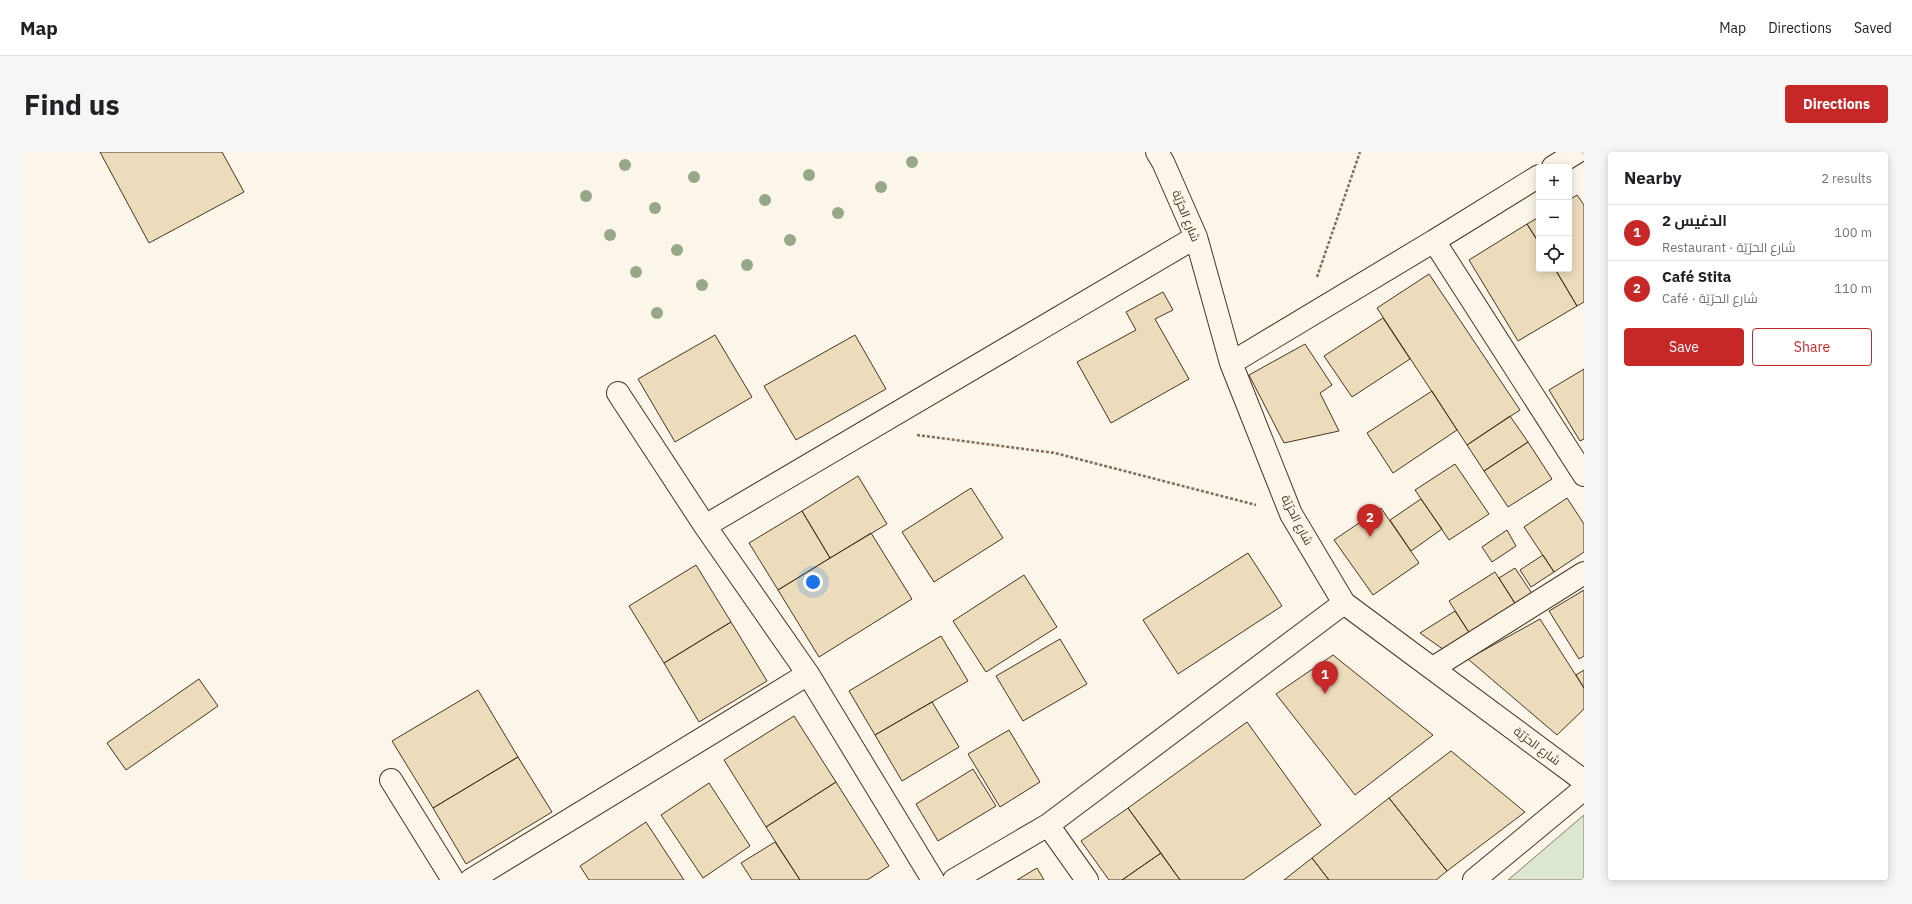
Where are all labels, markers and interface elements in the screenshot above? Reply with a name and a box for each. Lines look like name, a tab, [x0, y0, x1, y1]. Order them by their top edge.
text: Map	[20, 16, 58, 40]
text: Map	[1719, 19, 1746, 37]
text: Directions	[1768, 19, 1832, 37]
text: Saved	[1854, 19, 1892, 37]
button: Directions	[1785, 85, 1888, 123]
text: Find us	[24, 86, 120, 123]
map controls	[1536, 164, 1572, 272]
button: +	[1536, 164, 1572, 200]
text: Nearby	[1624, 167, 1682, 189]
text: 2 results	[1821, 170, 1872, 187]
street label: شارع الحرّيّة	[1168, 188, 1204, 244]
button: −	[1536, 200, 1572, 236]
text: الدغيس 2	[1662, 211, 1727, 230]
text: 1	[1633, 224, 1641, 241]
text: 100 m	[1834, 224, 1872, 241]
button: locate	[1536, 236, 1572, 272]
text: Restaurant · شارع الحرّيّة	[1662, 239, 1795, 256]
text: Café Stita	[1662, 267, 1731, 286]
text: 2	[1633, 280, 1641, 297]
text: 110 m	[1834, 280, 1872, 297]
text: Café · شارع الحرّيّة	[1662, 290, 1758, 307]
button: Save	[1624, 328, 1744, 366]
button: Share	[1752, 328, 1872, 366]
street label: شارع الحرّيّة	[1277, 492, 1317, 548]
pin: 2	[1357, 504, 1383, 537]
your location	[803, 572, 823, 592]
pin: 1	[1312, 661, 1338, 694]
street label: شارع الحرّيّة	[1510, 723, 1564, 769]

